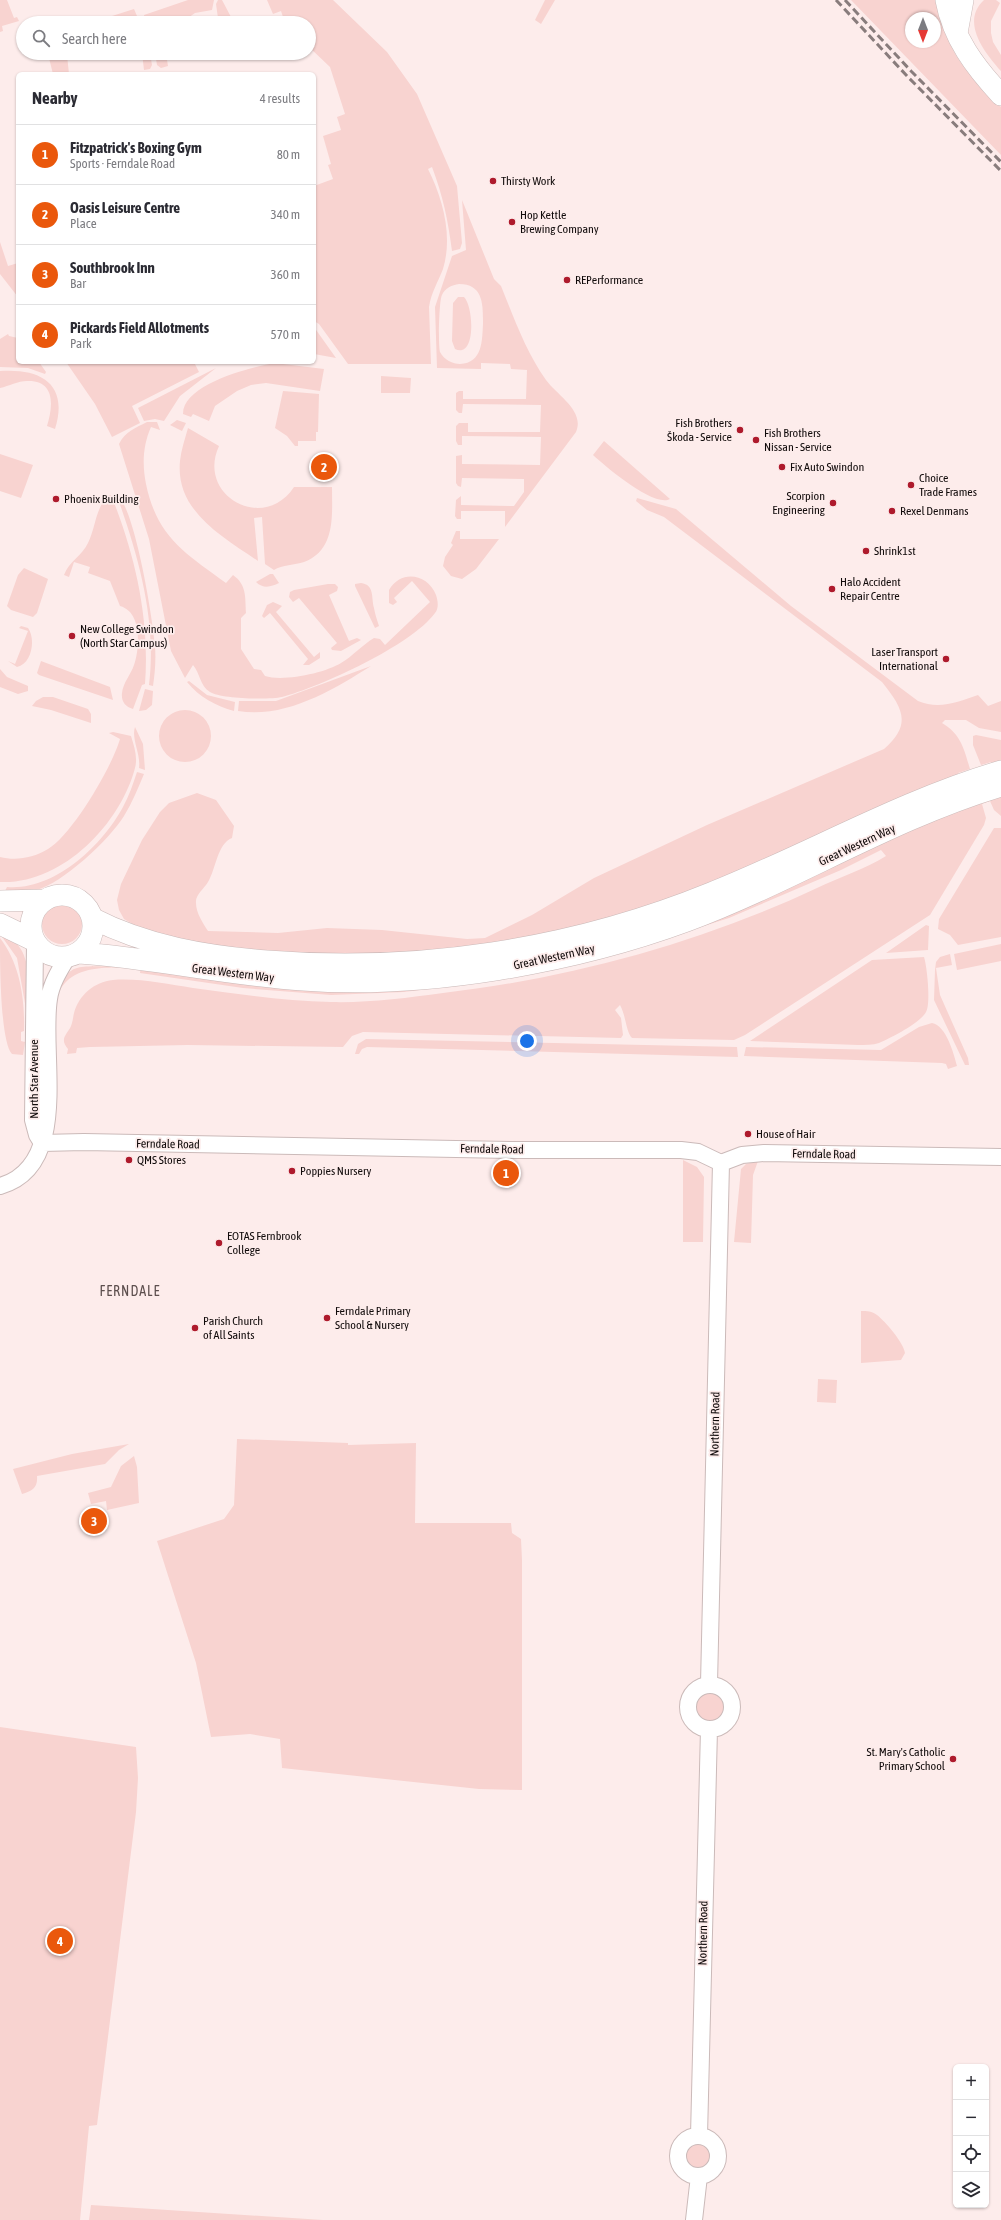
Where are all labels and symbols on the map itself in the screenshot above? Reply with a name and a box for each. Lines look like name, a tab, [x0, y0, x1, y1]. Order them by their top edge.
north arrow	[905, 12, 941, 48]
place label: Thirsty Work	[501, 174, 556, 188]
marker: Thirsty Work	[488, 176, 498, 186]
place label: Hop Kettle Brewing Company	[520, 208, 599, 236]
marker: Hop Kettle Brewing Company	[507, 217, 517, 227]
place label: REPerformance	[575, 273, 643, 287]
marker: REPerformance	[562, 275, 572, 285]
place label: Fish Brothers Škoda - Service	[667, 416, 732, 444]
marker: Fish Brothers Škoda - Service	[735, 425, 745, 435]
place label: Fish Brothers Nissan - Service	[764, 426, 832, 454]
marker: Fish Brothers Nissan - Service	[751, 435, 761, 445]
pin: 2	[311, 452, 337, 482]
place label: Fix Auto Swindon	[790, 460, 864, 474]
marker: Fix Auto Swindon	[777, 462, 787, 472]
place label: Choice Trade Frames	[919, 471, 977, 499]
marker: Choice Trade Frames	[906, 480, 916, 490]
place label: Scorpion Engineering	[772, 489, 826, 517]
place label: Phoenix Building	[64, 492, 139, 506]
marker: Phoenix Building	[51, 494, 61, 504]
marker: Scorpion Engineering	[828, 498, 838, 508]
place label: Rexel Denmans	[900, 504, 969, 518]
marker: Rexel Denmans	[887, 506, 897, 516]
place label: Shrink1st	[874, 544, 916, 558]
marker: Shrink1st	[861, 546, 871, 556]
place label: Halo Accident Repair Centre	[840, 575, 901, 603]
marker: Halo Accident Repair Centre	[827, 584, 837, 594]
place label: New College Swindon (North Star Campus)	[80, 622, 174, 650]
marker: New College Swindon (North Star Campus)	[67, 631, 77, 641]
place label: Laser Transport International	[871, 645, 939, 673]
marker: Laser Transport International	[941, 654, 951, 664]
street label: Great Western Way	[817, 821, 897, 869]
street label: Great Western Way	[512, 942, 596, 972]
street label: Great Western Way	[191, 961, 275, 985]
your location	[517, 1031, 537, 1051]
street label: North Star Avenue	[27, 1039, 41, 1119]
place label: House of Hair	[756, 1127, 816, 1141]
marker: House of Hair	[743, 1129, 753, 1139]
street label: Ferndale Road	[136, 1136, 200, 1152]
street label: Ferndale Road	[460, 1141, 524, 1157]
street label: Ferndale Road	[792, 1146, 856, 1162]
place label: QMS Stores	[137, 1153, 186, 1167]
marker: QMS Stores	[124, 1155, 134, 1165]
pin: 1	[493, 1158, 519, 1188]
place label: Poppies Nursery	[300, 1164, 372, 1178]
marker: Poppies Nursery	[287, 1166, 297, 1176]
place label: EOTAS Fernbrook College	[227, 1229, 302, 1257]
marker: EOTAS Fernbrook College	[214, 1238, 224, 1248]
district label: FERNDALE	[100, 1283, 160, 1299]
place label: Ferndale Primary School & Nursery	[335, 1304, 411, 1332]
marker: Ferndale Primary School & Nursery	[322, 1313, 332, 1323]
place label: Parish Church of All Saints	[203, 1314, 263, 1342]
marker: Parish Church of All Saints	[190, 1323, 200, 1333]
street label: Northern Road	[707, 1391, 723, 1457]
pin: 3	[81, 1506, 107, 1536]
place label: St. Mary's Catholic Primary School	[866, 1745, 946, 1773]
marker: St. Mary's Catholic Primary School	[948, 1754, 958, 1764]
street label: Northern Road	[695, 1900, 711, 1966]
pin: 4	[47, 1926, 73, 1956]

